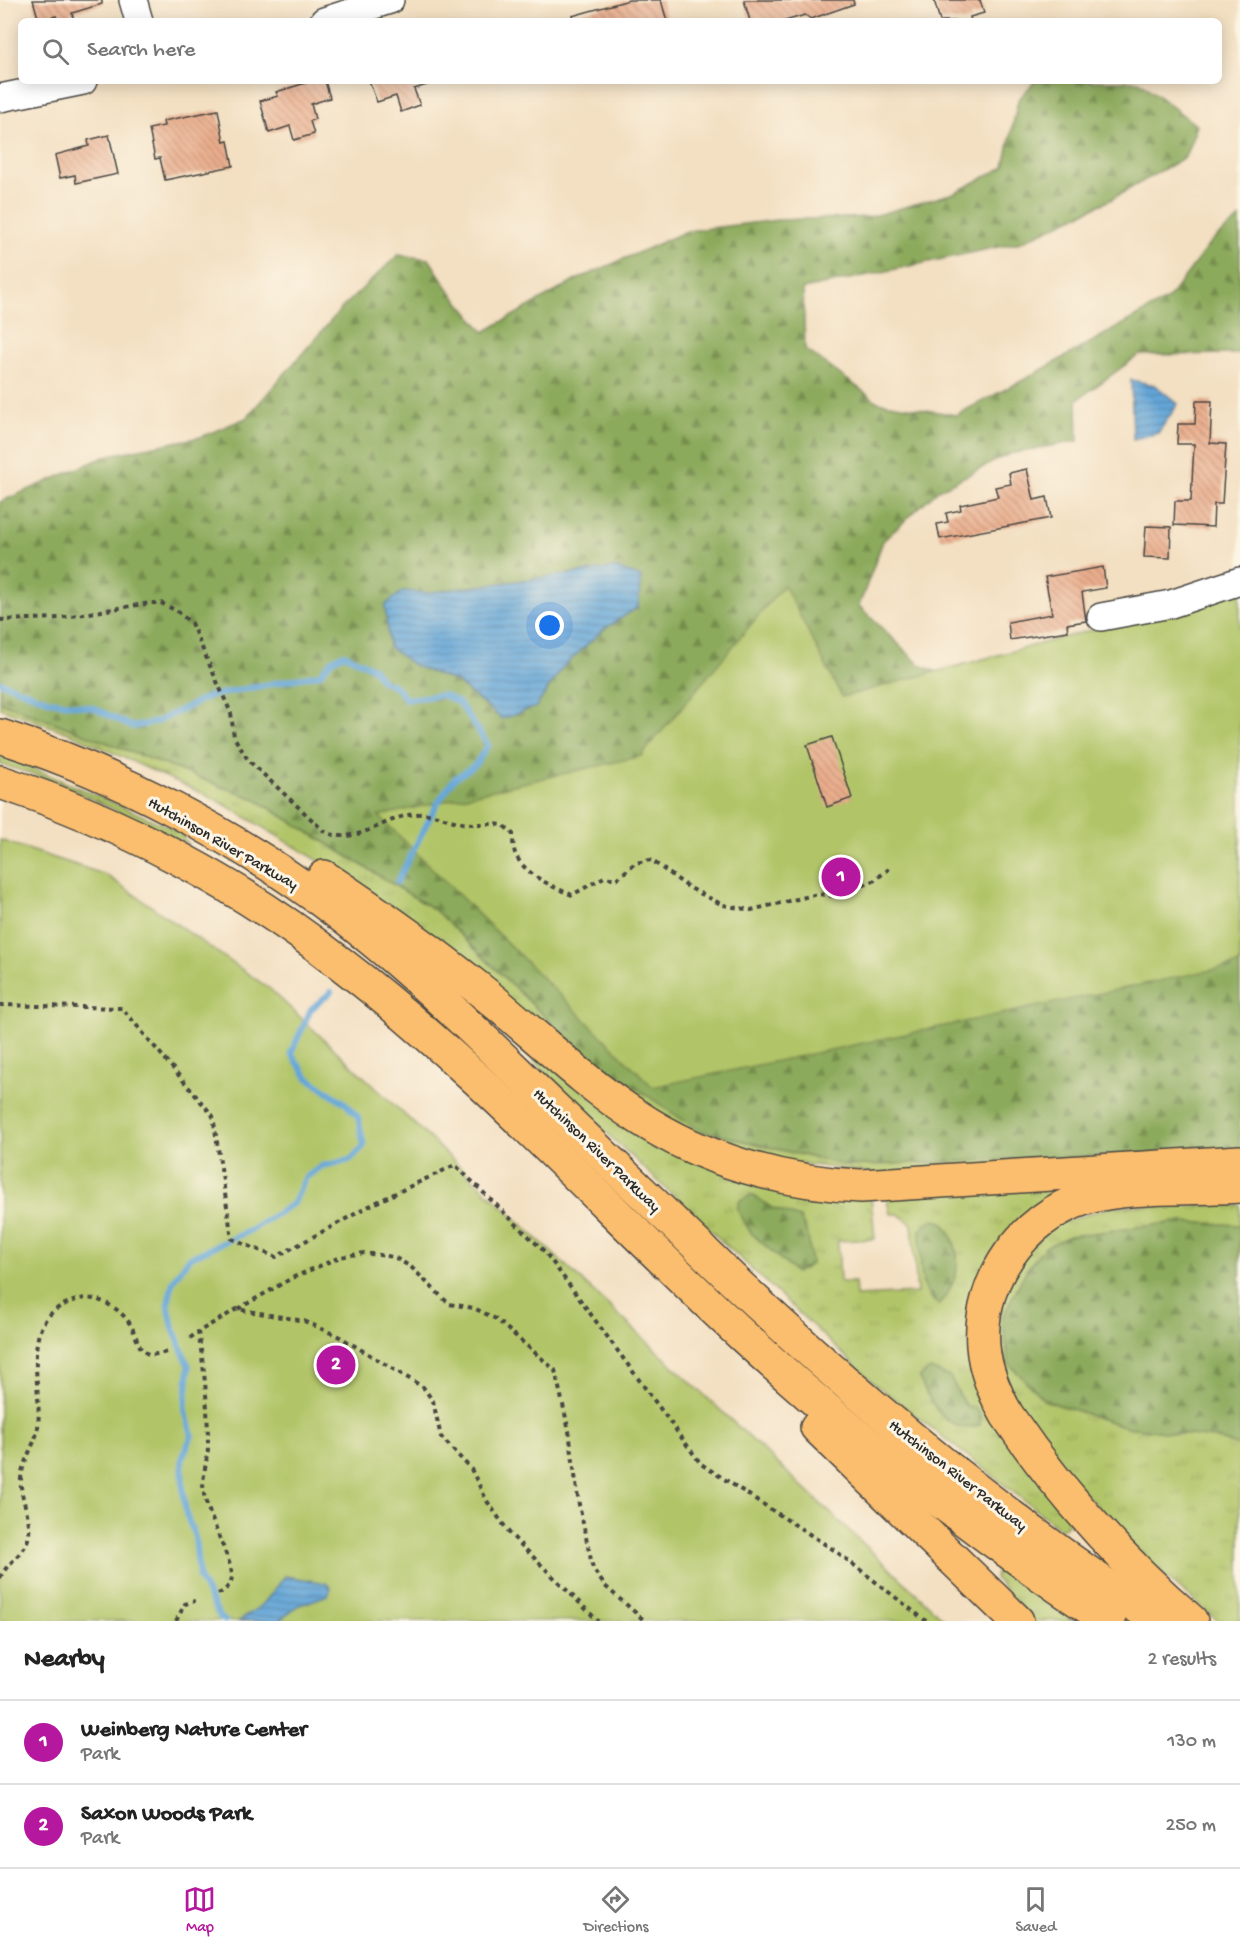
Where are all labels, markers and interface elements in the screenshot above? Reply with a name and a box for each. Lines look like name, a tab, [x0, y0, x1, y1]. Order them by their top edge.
search box	[18, 18, 1222, 84]
icon: search	[39, 35, 72, 68]
text: Search here	[87, 38, 195, 64]
your location	[535, 611, 564, 640]
street label: Hutchinson River Parkway	[144, 794, 301, 896]
pin: 1	[822, 854, 860, 900]
street label: Hutchinson River Parkway	[528, 1086, 663, 1218]
pin: 2	[316, 1342, 356, 1388]
street label: Hutchinson River Parkway	[884, 1417, 1030, 1537]
text: Nearby	[24, 1645, 105, 1676]
text: 2 results	[1147, 1649, 1216, 1672]
text: Weinberg Nature Center	[81, 1718, 307, 1744]
text: 1	[39, 1731, 48, 1754]
text: 130 m	[1167, 1731, 1216, 1754]
text: Park	[81, 1744, 119, 1767]
text: Saxon Woods Park	[81, 1802, 252, 1828]
text: 2	[39, 1815, 48, 1838]
text: 250 m	[1165, 1815, 1216, 1838]
text: Park	[81, 1828, 119, 1851]
tab: Map	[183, 1883, 216, 1938]
tab: Directions	[583, 1883, 649, 1938]
tab: Saved	[1015, 1883, 1056, 1938]

